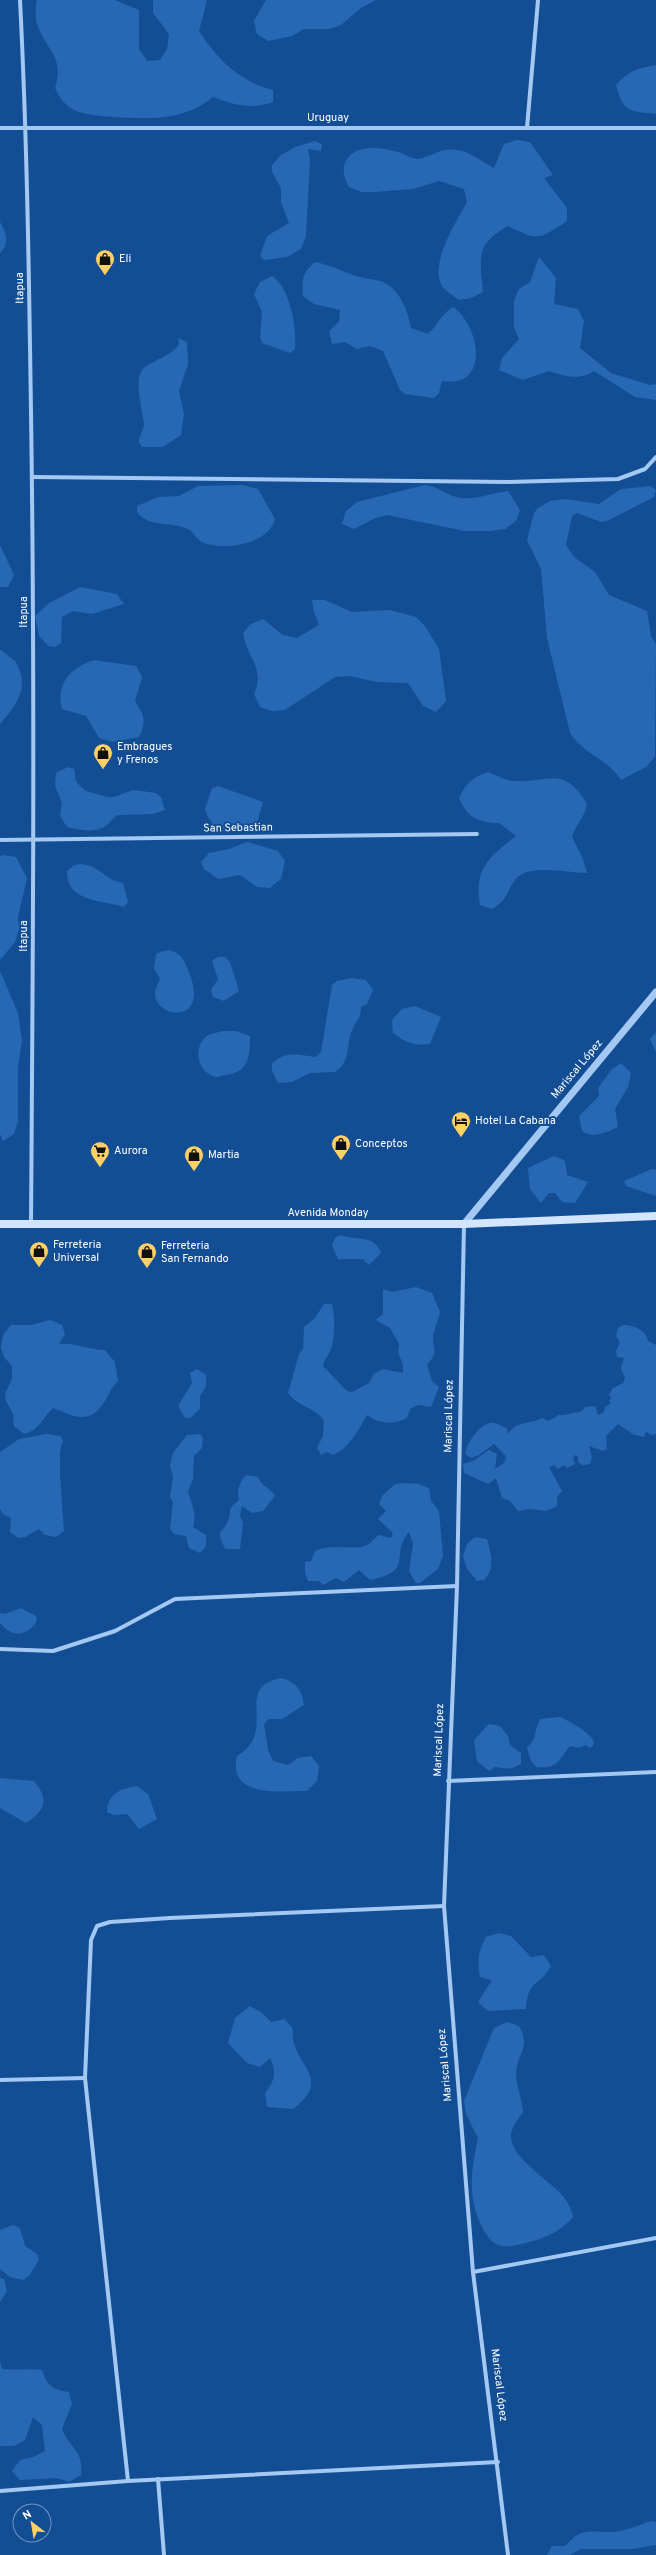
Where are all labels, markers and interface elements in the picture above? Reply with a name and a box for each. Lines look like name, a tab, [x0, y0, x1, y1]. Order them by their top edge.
street label: Uruguay	[307, 111, 349, 125]
shop icon: Eli	[94, 248, 116, 276]
place label: Eli	[119, 252, 131, 266]
street label: Itapua	[13, 272, 27, 304]
street label: Itapua	[17, 596, 31, 628]
place label: Embragues y Frenos	[117, 740, 172, 767]
shop icon: Embragues y Frenos	[92, 742, 114, 770]
street label: San Sebastian	[203, 820, 273, 836]
street label: Itapua	[17, 920, 31, 952]
street label: Mariscal López	[548, 1036, 606, 1102]
hotel icon: Hotel La Cabana	[450, 1110, 472, 1138]
place label: Hotel La Cabana	[475, 1114, 556, 1128]
shop icon: Conceptos	[330, 1133, 352, 1161]
place label: Conceptos	[355, 1137, 408, 1151]
supermarket icon: Aurora	[89, 1140, 111, 1168]
place label: Aurora	[114, 1144, 148, 1158]
shop icon: Martia	[183, 1144, 205, 1172]
place label: Martia	[208, 1148, 240, 1162]
street label: Avenida Monday	[287, 1206, 369, 1220]
place label: Ferreteria Universal	[53, 1238, 101, 1265]
place label: Ferreteria San Fernando	[161, 1239, 229, 1266]
shop icon: Ferreteria Universal	[28, 1240, 50, 1268]
shop icon: Ferreteria San Fernando	[136, 1241, 158, 1269]
street label: Mariscal López	[441, 1379, 457, 1453]
street label: Mariscal López	[431, 1703, 447, 1777]
street label: Mariscal López	[435, 2028, 455, 2102]
street label: Mariscal López	[488, 2348, 510, 2422]
north arrow	[12, 2503, 52, 2543]
text: N	[20, 2507, 34, 2523]

